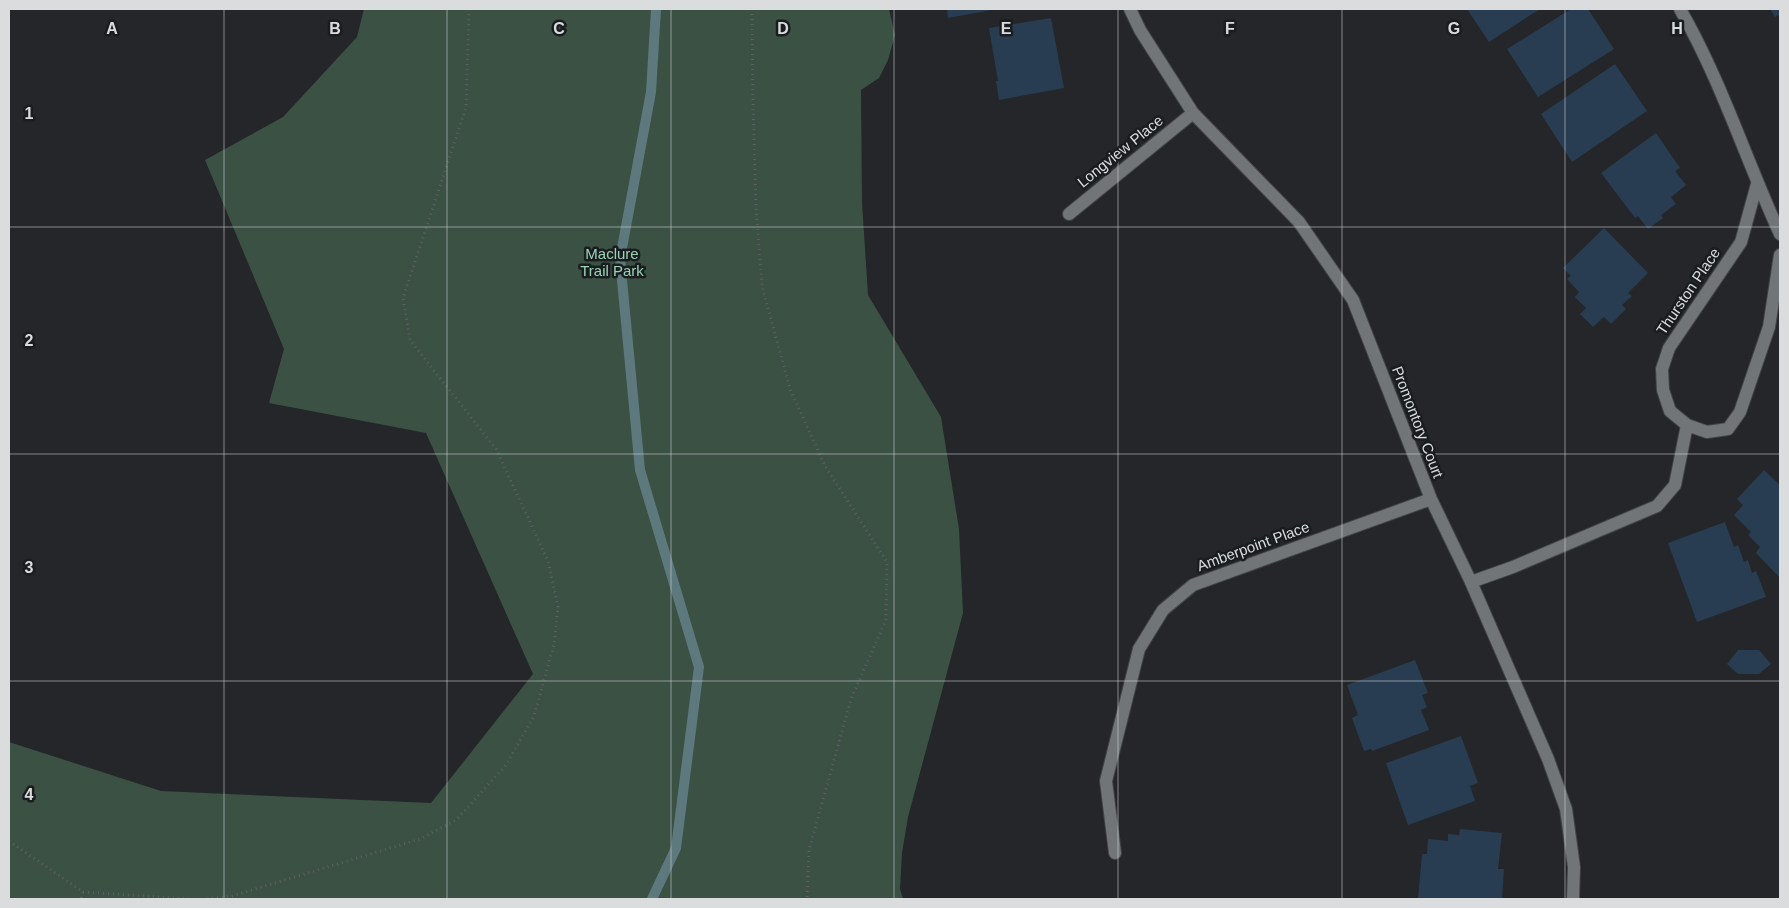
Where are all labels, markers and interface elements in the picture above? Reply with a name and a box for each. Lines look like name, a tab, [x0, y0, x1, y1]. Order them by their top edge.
text: A	[106, 20, 118, 37]
text: B	[329, 20, 341, 37]
text: C	[553, 20, 565, 37]
text: D	[777, 20, 789, 37]
text: E	[1001, 20, 1012, 37]
text: F	[1225, 20, 1235, 37]
text: G	[1448, 20, 1460, 37]
text: H	[1671, 20, 1683, 37]
text: 1	[25, 105, 34, 122]
street label: Longview Place	[1074, 111, 1166, 191]
street label: Thurston Place	[1653, 244, 1723, 338]
park label: Maclure Trail Park	[580, 245, 644, 279]
text: 2	[25, 332, 34, 349]
street label: Promontory Court	[1389, 364, 1447, 481]
street label: Amberpoint Place	[1194, 518, 1312, 574]
text: 3	[25, 559, 34, 576]
text: 4	[25, 786, 34, 803]

